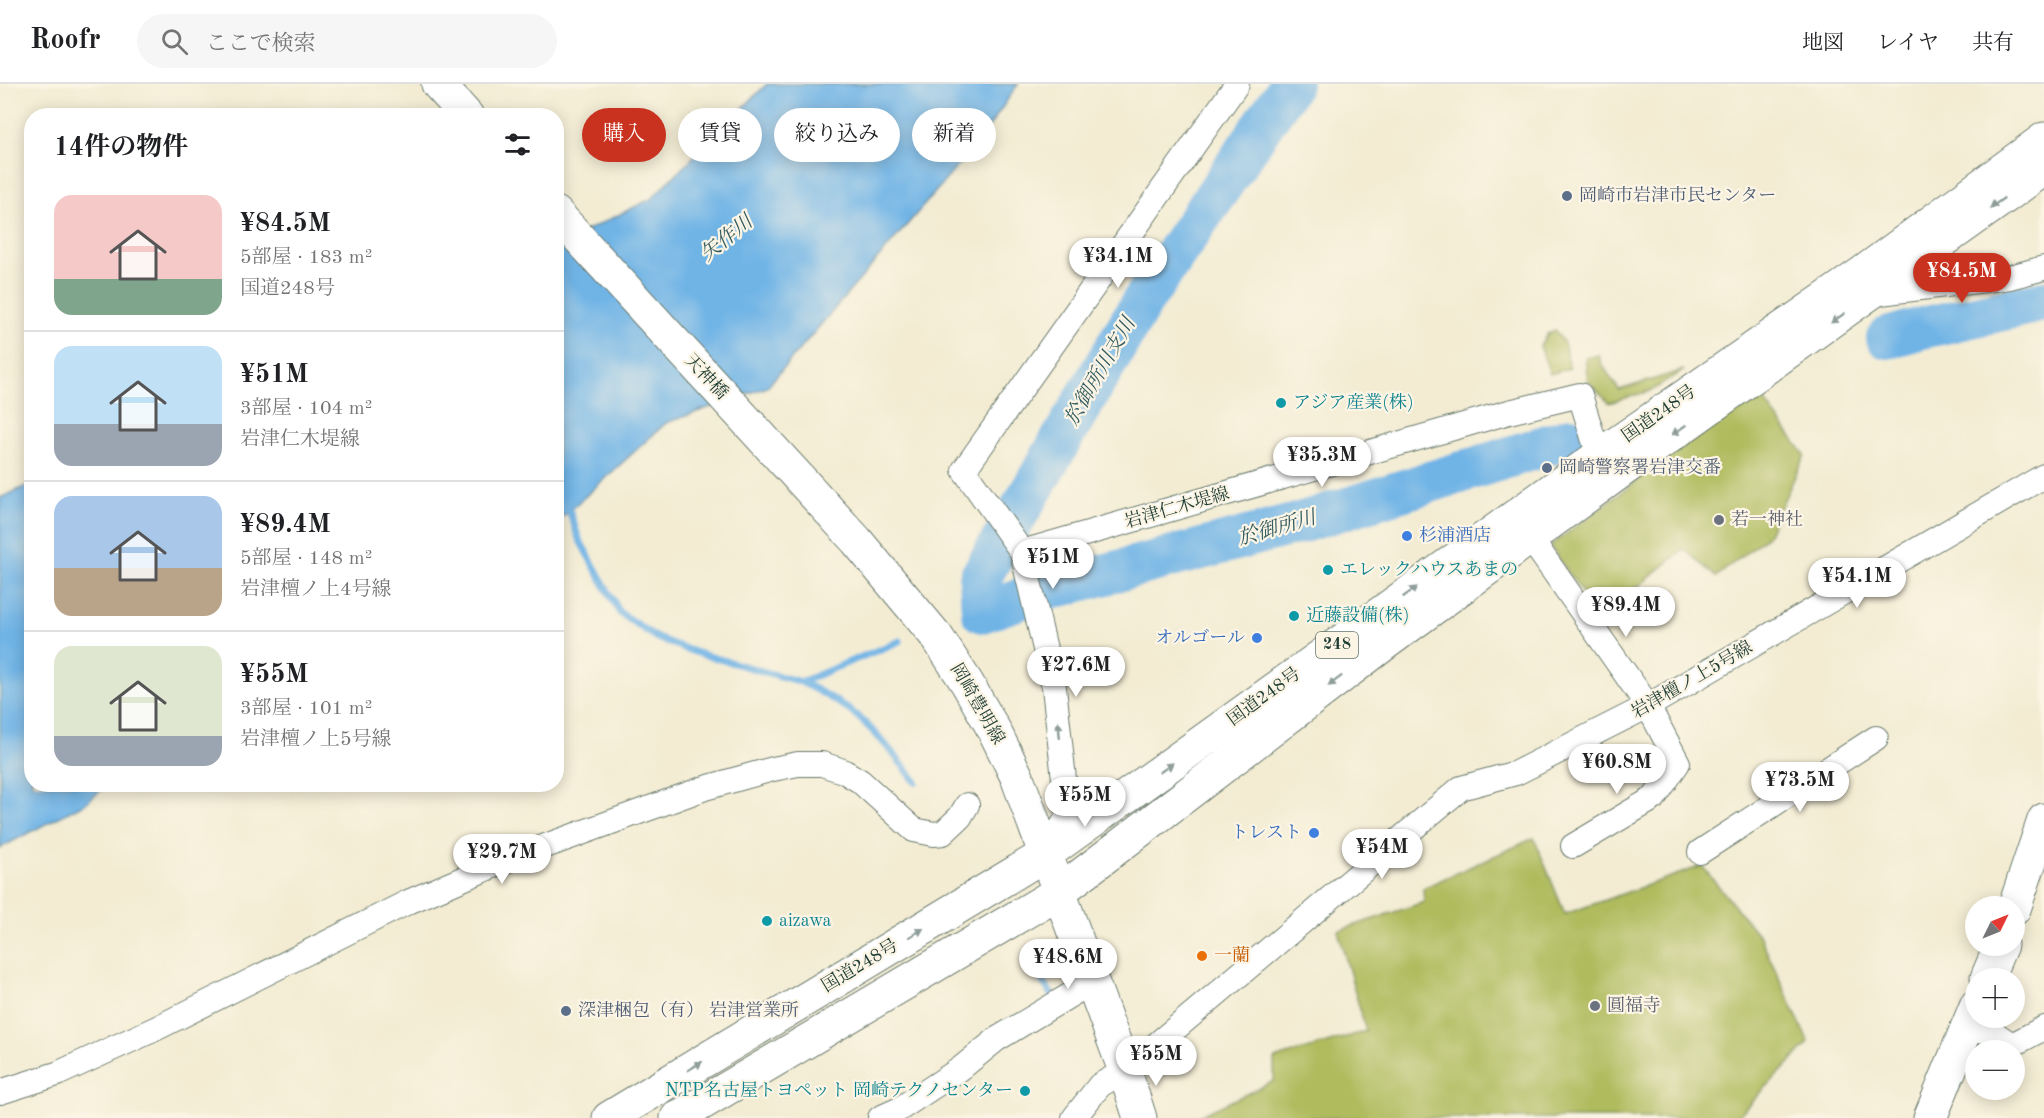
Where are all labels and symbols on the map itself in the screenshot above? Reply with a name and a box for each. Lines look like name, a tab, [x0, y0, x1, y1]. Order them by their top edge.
place label: 岡崎市岩津市民センター	[1579, 185, 1776, 205]
marker: 岡崎市岩津市民センター	[1560, 189, 1574, 203]
one-way arrow	[1989, 197, 2004, 209]
water label: 矢作川	[696, 210, 758, 266]
pin: ¥34.1M	[1069, 238, 1167, 289]
pin: ¥84.5M	[1913, 253, 2011, 304]
one-way arrow	[1831, 311, 1846, 323]
water label: 於御所川支川	[1061, 312, 1141, 429]
street label: 天神橋	[681, 350, 732, 403]
street label: 国道248号	[1618, 381, 1699, 446]
place label: アジア産業(株)	[1293, 392, 1414, 412]
marker: アジア産業(株)	[1274, 396, 1288, 410]
one-way arrow	[1672, 424, 1688, 436]
pin: ¥35.3M	[1273, 437, 1371, 488]
place label: 岡崎警察署岩津交番	[1559, 457, 1721, 477]
marker: 岡崎警察署岩津交番	[1540, 461, 1554, 475]
street label: 岩津仁木堤線	[1122, 483, 1231, 532]
water label: 於御所川	[1235, 506, 1320, 550]
place label: 若一神社	[1731, 509, 1803, 529]
marker: 若一神社	[1712, 513, 1726, 527]
place label: 杉浦酒店	[1419, 525, 1491, 545]
marker: 杉浦酒店	[1400, 529, 1414, 543]
pin: ¥51M	[1017, 539, 1089, 590]
pin: ¥54.1M	[1808, 558, 1906, 609]
place label: エレックハウスあまの	[1340, 560, 1518, 579]
marker: エレックハウスあまの	[1321, 563, 1335, 577]
one-way arrow	[1401, 586, 1417, 598]
pin: ¥89.4M	[1577, 587, 1675, 638]
place label: 近藤設備(株)	[1306, 605, 1409, 625]
marker: 近藤設備(株)	[1287, 609, 1301, 623]
place label: オルゴール	[1155, 628, 1245, 647]
marker: オルゴール	[1250, 631, 1264, 645]
road number: 248	[1316, 632, 1358, 658]
street label: 岩津檀ノ上5号線	[1627, 636, 1756, 722]
pin: ¥27.6M	[1027, 647, 1125, 698]
street label: 岡崎豊明線	[947, 660, 1009, 747]
street label: 国道248号	[1223, 663, 1304, 729]
one-way arrow	[1328, 675, 1343, 687]
one-way arrow	[1054, 720, 1064, 739]
pin: ¥60.8M	[1568, 744, 1666, 795]
one-way arrow	[1159, 762, 1174, 774]
pin: ¥73.5M	[1751, 762, 1849, 813]
pin: ¥55M	[1049, 777, 1121, 828]
place label: トレスト	[1231, 824, 1302, 842]
marker: トレスト	[1307, 826, 1321, 840]
pin: ¥54M	[1346, 829, 1418, 880]
pin: ¥29.7M	[453, 834, 551, 885]
north arrow	[1965, 896, 2025, 956]
place label: aizawa	[779, 912, 832, 930]
marker: aizawa	[760, 914, 774, 928]
one-way arrow	[908, 927, 924, 938]
street label: 国道248号	[818, 935, 901, 996]
pin: ¥48.6M	[1019, 939, 1117, 990]
place label: 一蘭	[1214, 945, 1250, 965]
marker: 一蘭	[1195, 949, 1209, 963]
place label: 圓福寺	[1607, 995, 1661, 1015]
marker: 圓福寺	[1588, 999, 1602, 1013]
place label: 深津梱包（有） 岩津営業所	[578, 1000, 799, 1020]
marker: 深津梱包（有） 岩津営業所	[559, 1004, 573, 1018]
pin: ¥55M	[1120, 1036, 1192, 1087]
one-way arrow	[687, 1061, 704, 1071]
place label: NTP名古屋トヨペット 岡崎テクノセンター	[665, 1080, 1013, 1100]
marker: NTP名古屋トヨペット 岡崎テクノセンター	[1018, 1084, 1032, 1098]

